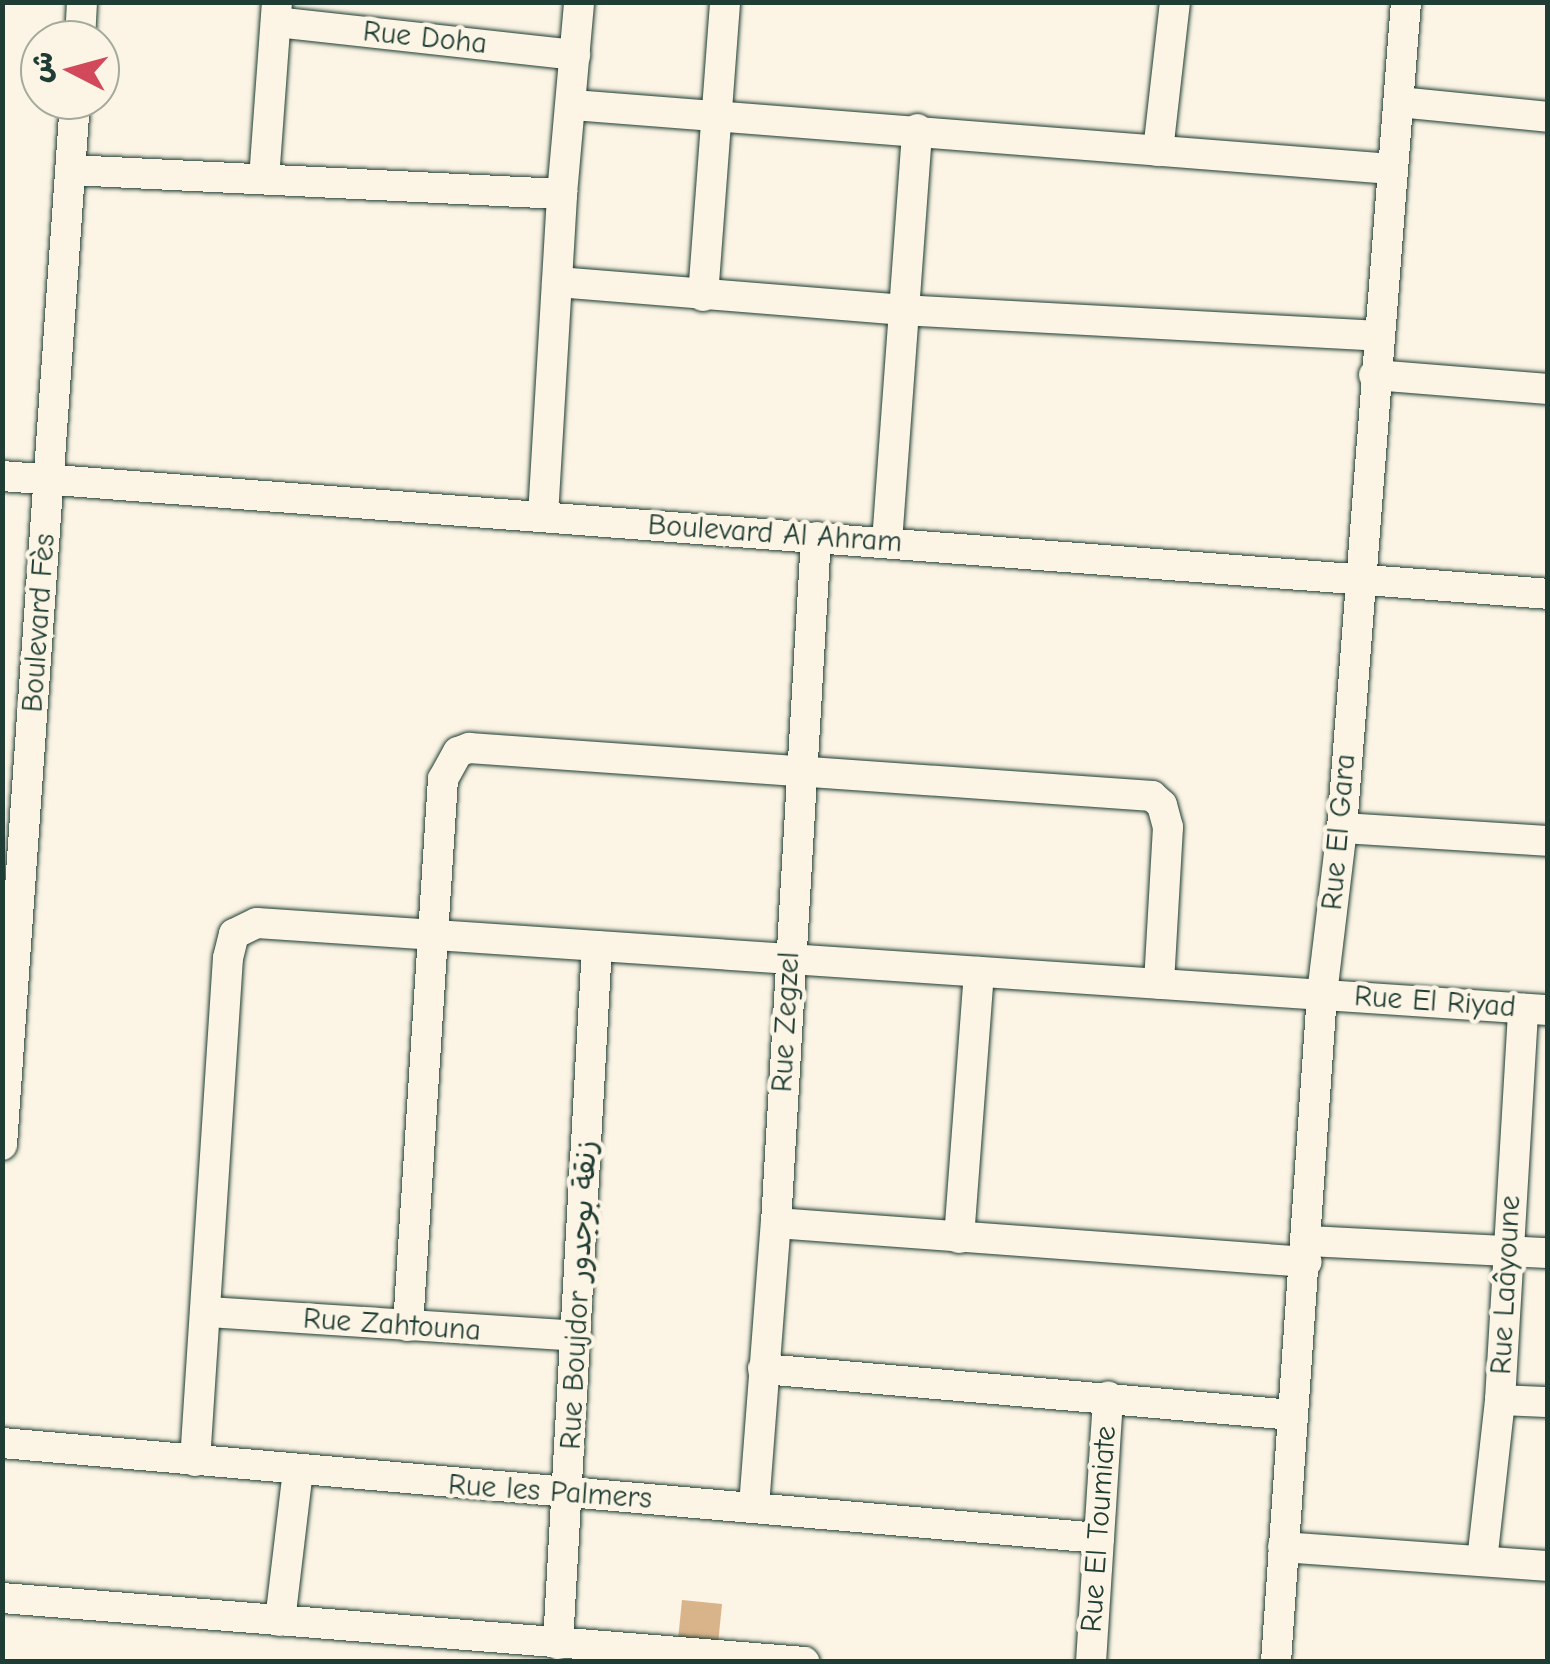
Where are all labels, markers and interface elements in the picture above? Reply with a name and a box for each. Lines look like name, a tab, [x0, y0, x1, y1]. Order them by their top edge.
street label: Rue Doha	[361, 14, 489, 62]
north arrow	[20, 20, 120, 120]
text: ش	[25, 50, 60, 84]
street label: Boulevard Al Ahram	[647, 507, 903, 561]
street label: Boulevard Fès	[15, 533, 63, 713]
street label: Rue El Gara	[1314, 752, 1364, 912]
street label: Rue Zegzel	[764, 951, 808, 1093]
street label: Rue El Riyad	[1353, 978, 1517, 1026]
street label: Rue Boujdor زنقة بوجدور	[553, 1139, 605, 1451]
street label: Rue Laâyoune	[1483, 1194, 1529, 1376]
street label: Rue Zahtouna	[302, 1301, 482, 1349]
street label: Rue El Toumiate	[1074, 1425, 1124, 1633]
street label: Rue les Palmers	[447, 1467, 653, 1517]

